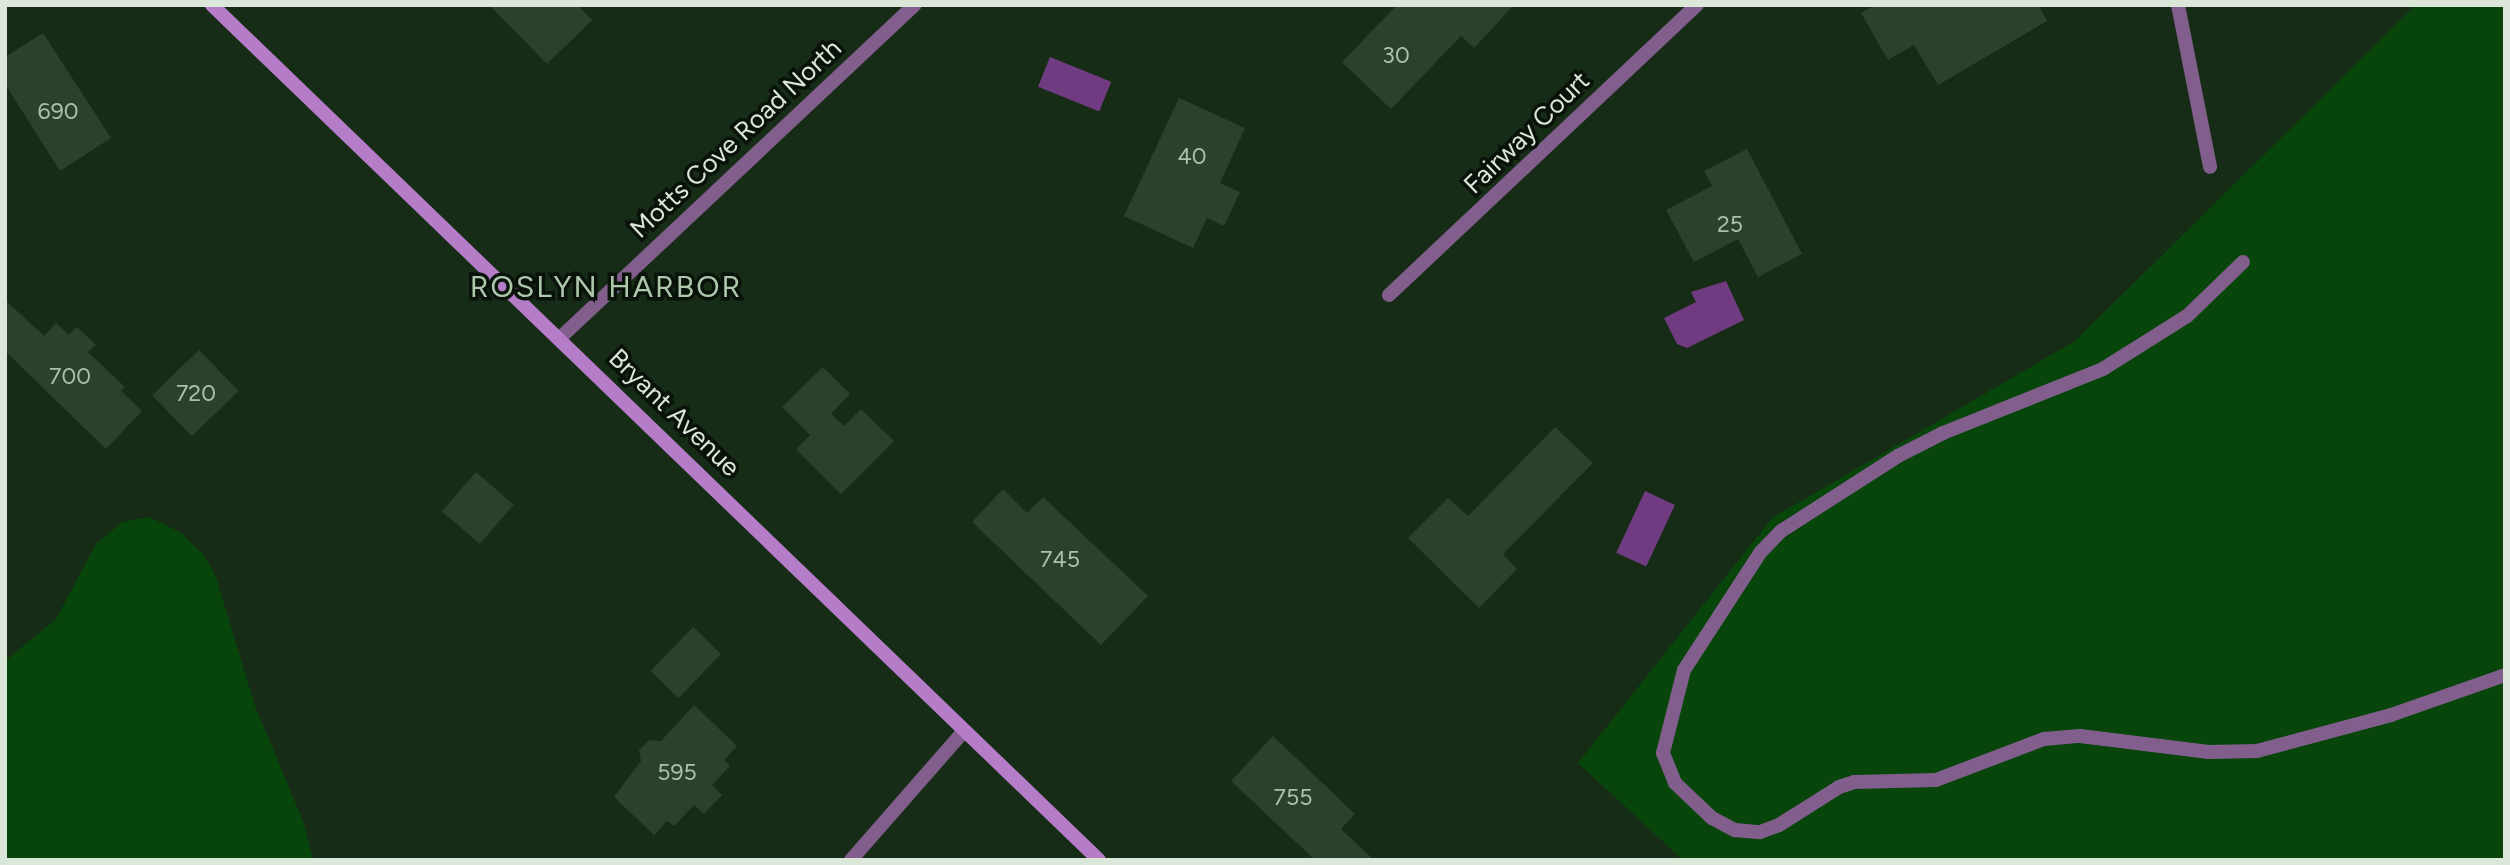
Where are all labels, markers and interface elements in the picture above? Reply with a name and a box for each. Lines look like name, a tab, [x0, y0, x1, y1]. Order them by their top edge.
street label: Motts Cove Road North	[624, 33, 848, 245]
house number: 30	[1382, 41, 1410, 69]
street label: Fairway Court	[1458, 65, 1596, 201]
house number: 690	[38, 97, 78, 125]
house number: 40	[1177, 142, 1207, 170]
house number: 25	[1717, 210, 1743, 238]
district label: ROSLYN HARBOR	[471, 269, 741, 305]
street label: Bryant Avenue	[602, 343, 746, 483]
house number: 700	[49, 362, 91, 390]
house number: 720	[176, 379, 216, 407]
house number: 745	[1040, 545, 1080, 573]
house number: 595	[657, 758, 697, 786]
house number: 755	[1274, 783, 1312, 811]

